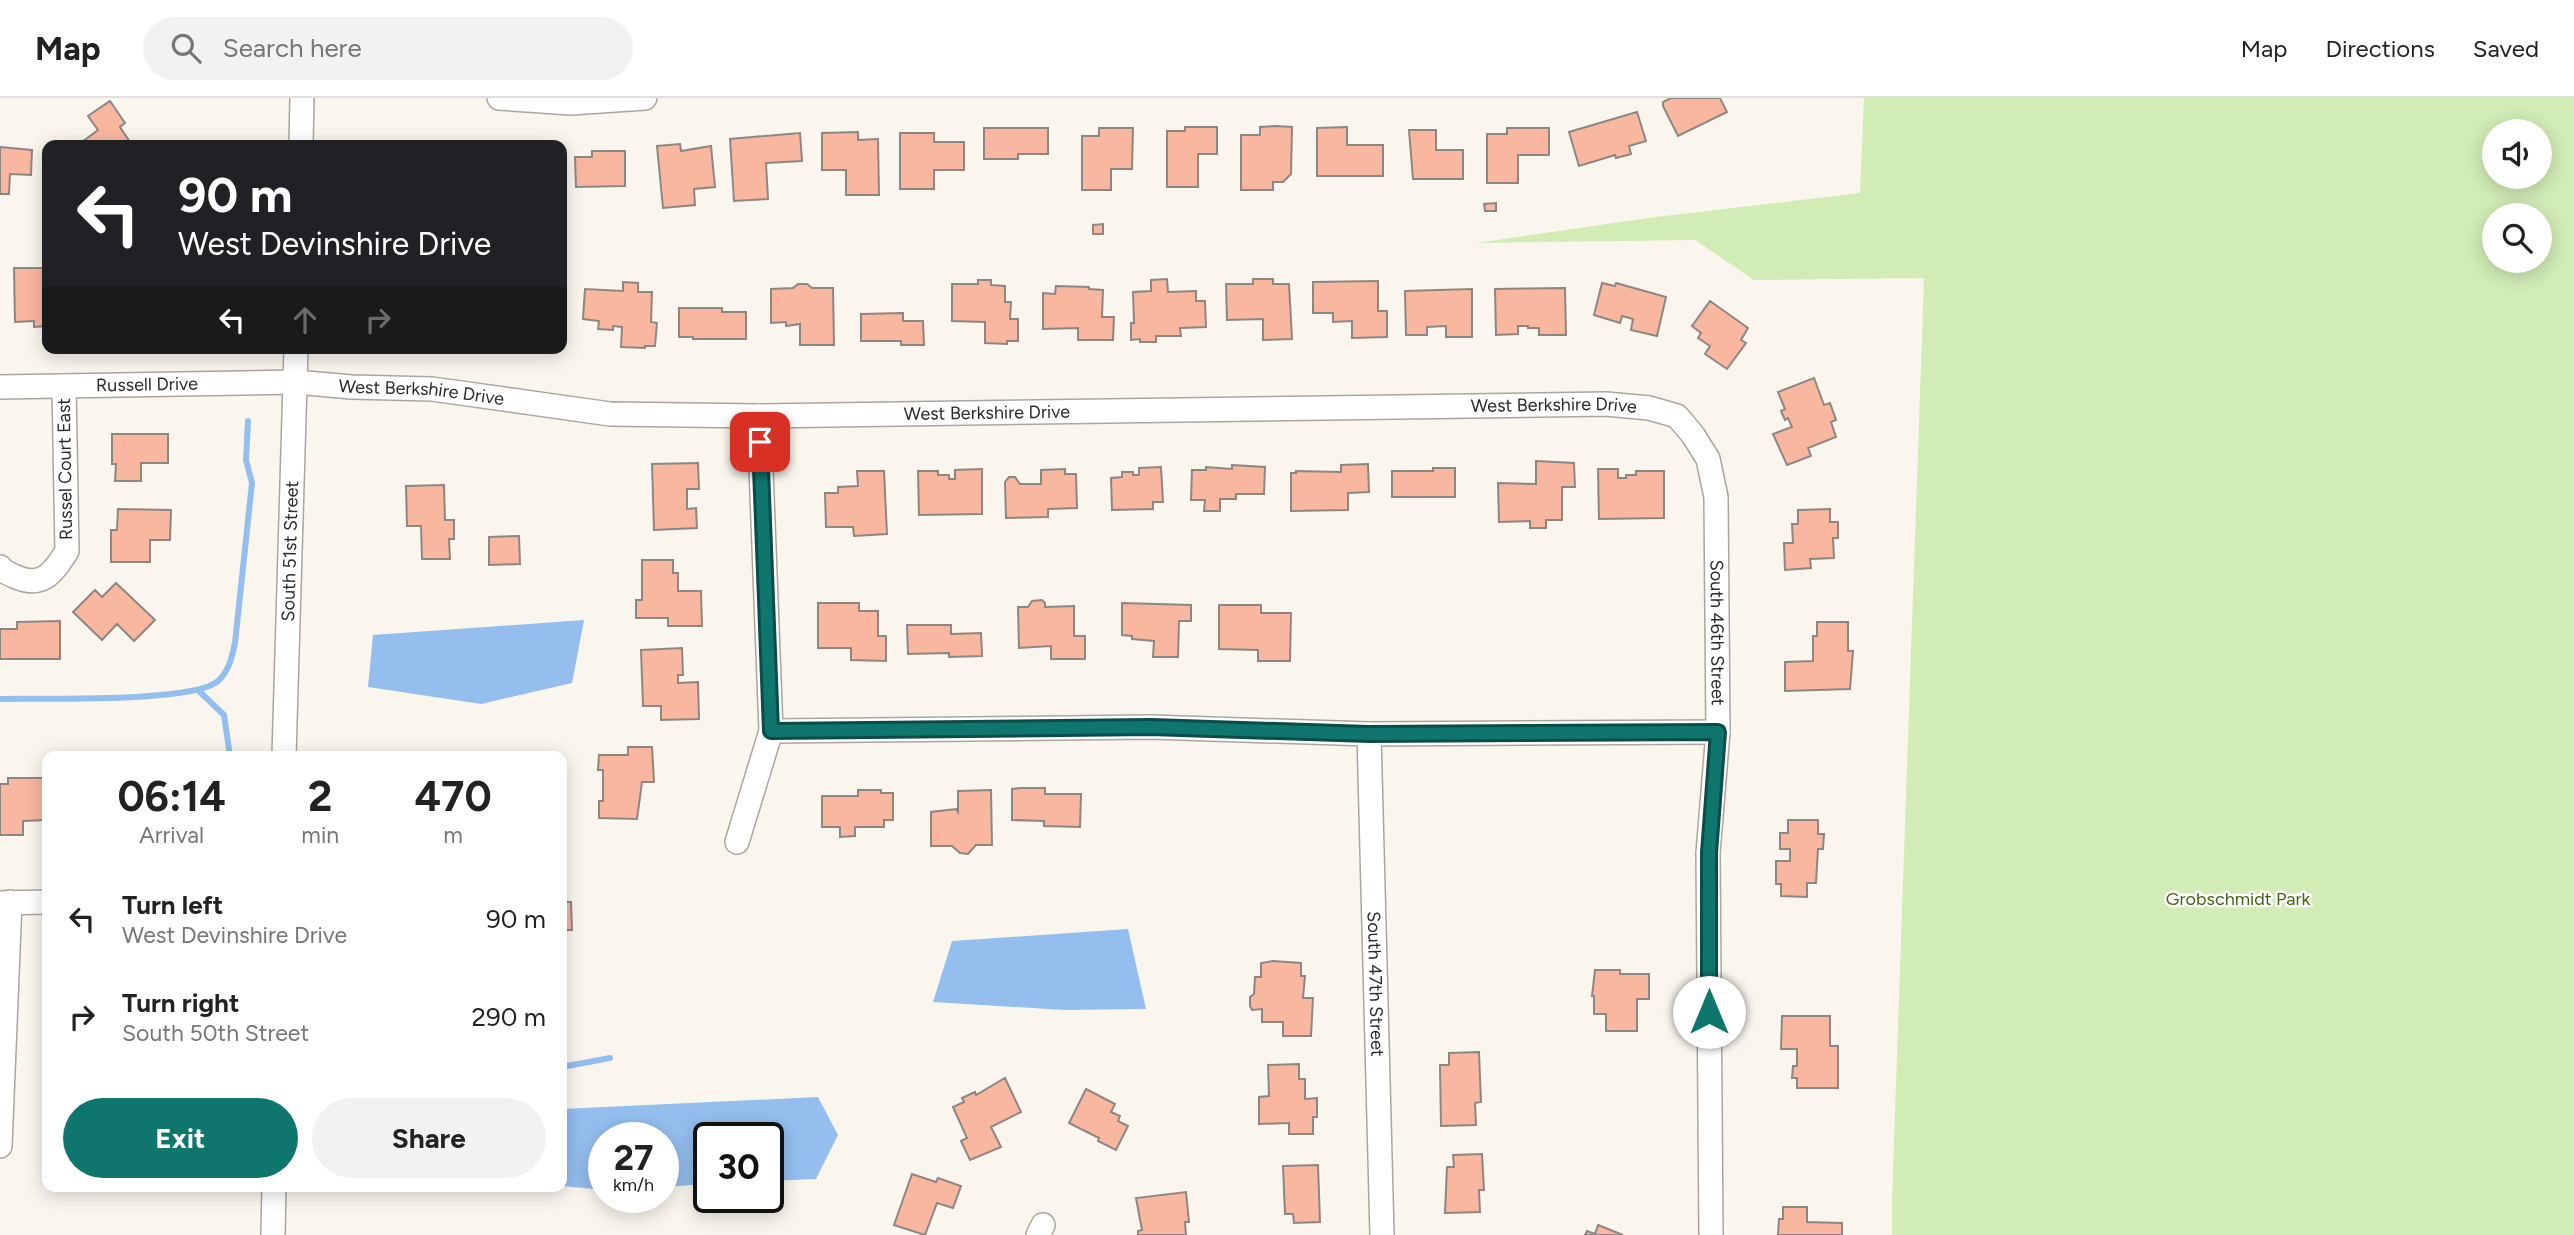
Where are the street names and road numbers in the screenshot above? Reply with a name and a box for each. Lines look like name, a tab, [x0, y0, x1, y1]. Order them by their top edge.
street label: Russell Drive	[96, 373, 198, 396]
street label: West Berkshire Drive	[338, 375, 506, 410]
street label: West Berkshire Drive	[1471, 393, 1638, 418]
street label: Russel Court East	[53, 398, 77, 540]
street label: West Berkshire Drive	[904, 401, 1070, 425]
street label: South 51st Street	[277, 480, 303, 622]
street label: South 46th Street	[1706, 559, 1729, 706]
street label: South 47th Street	[1363, 911, 1388, 1057]

